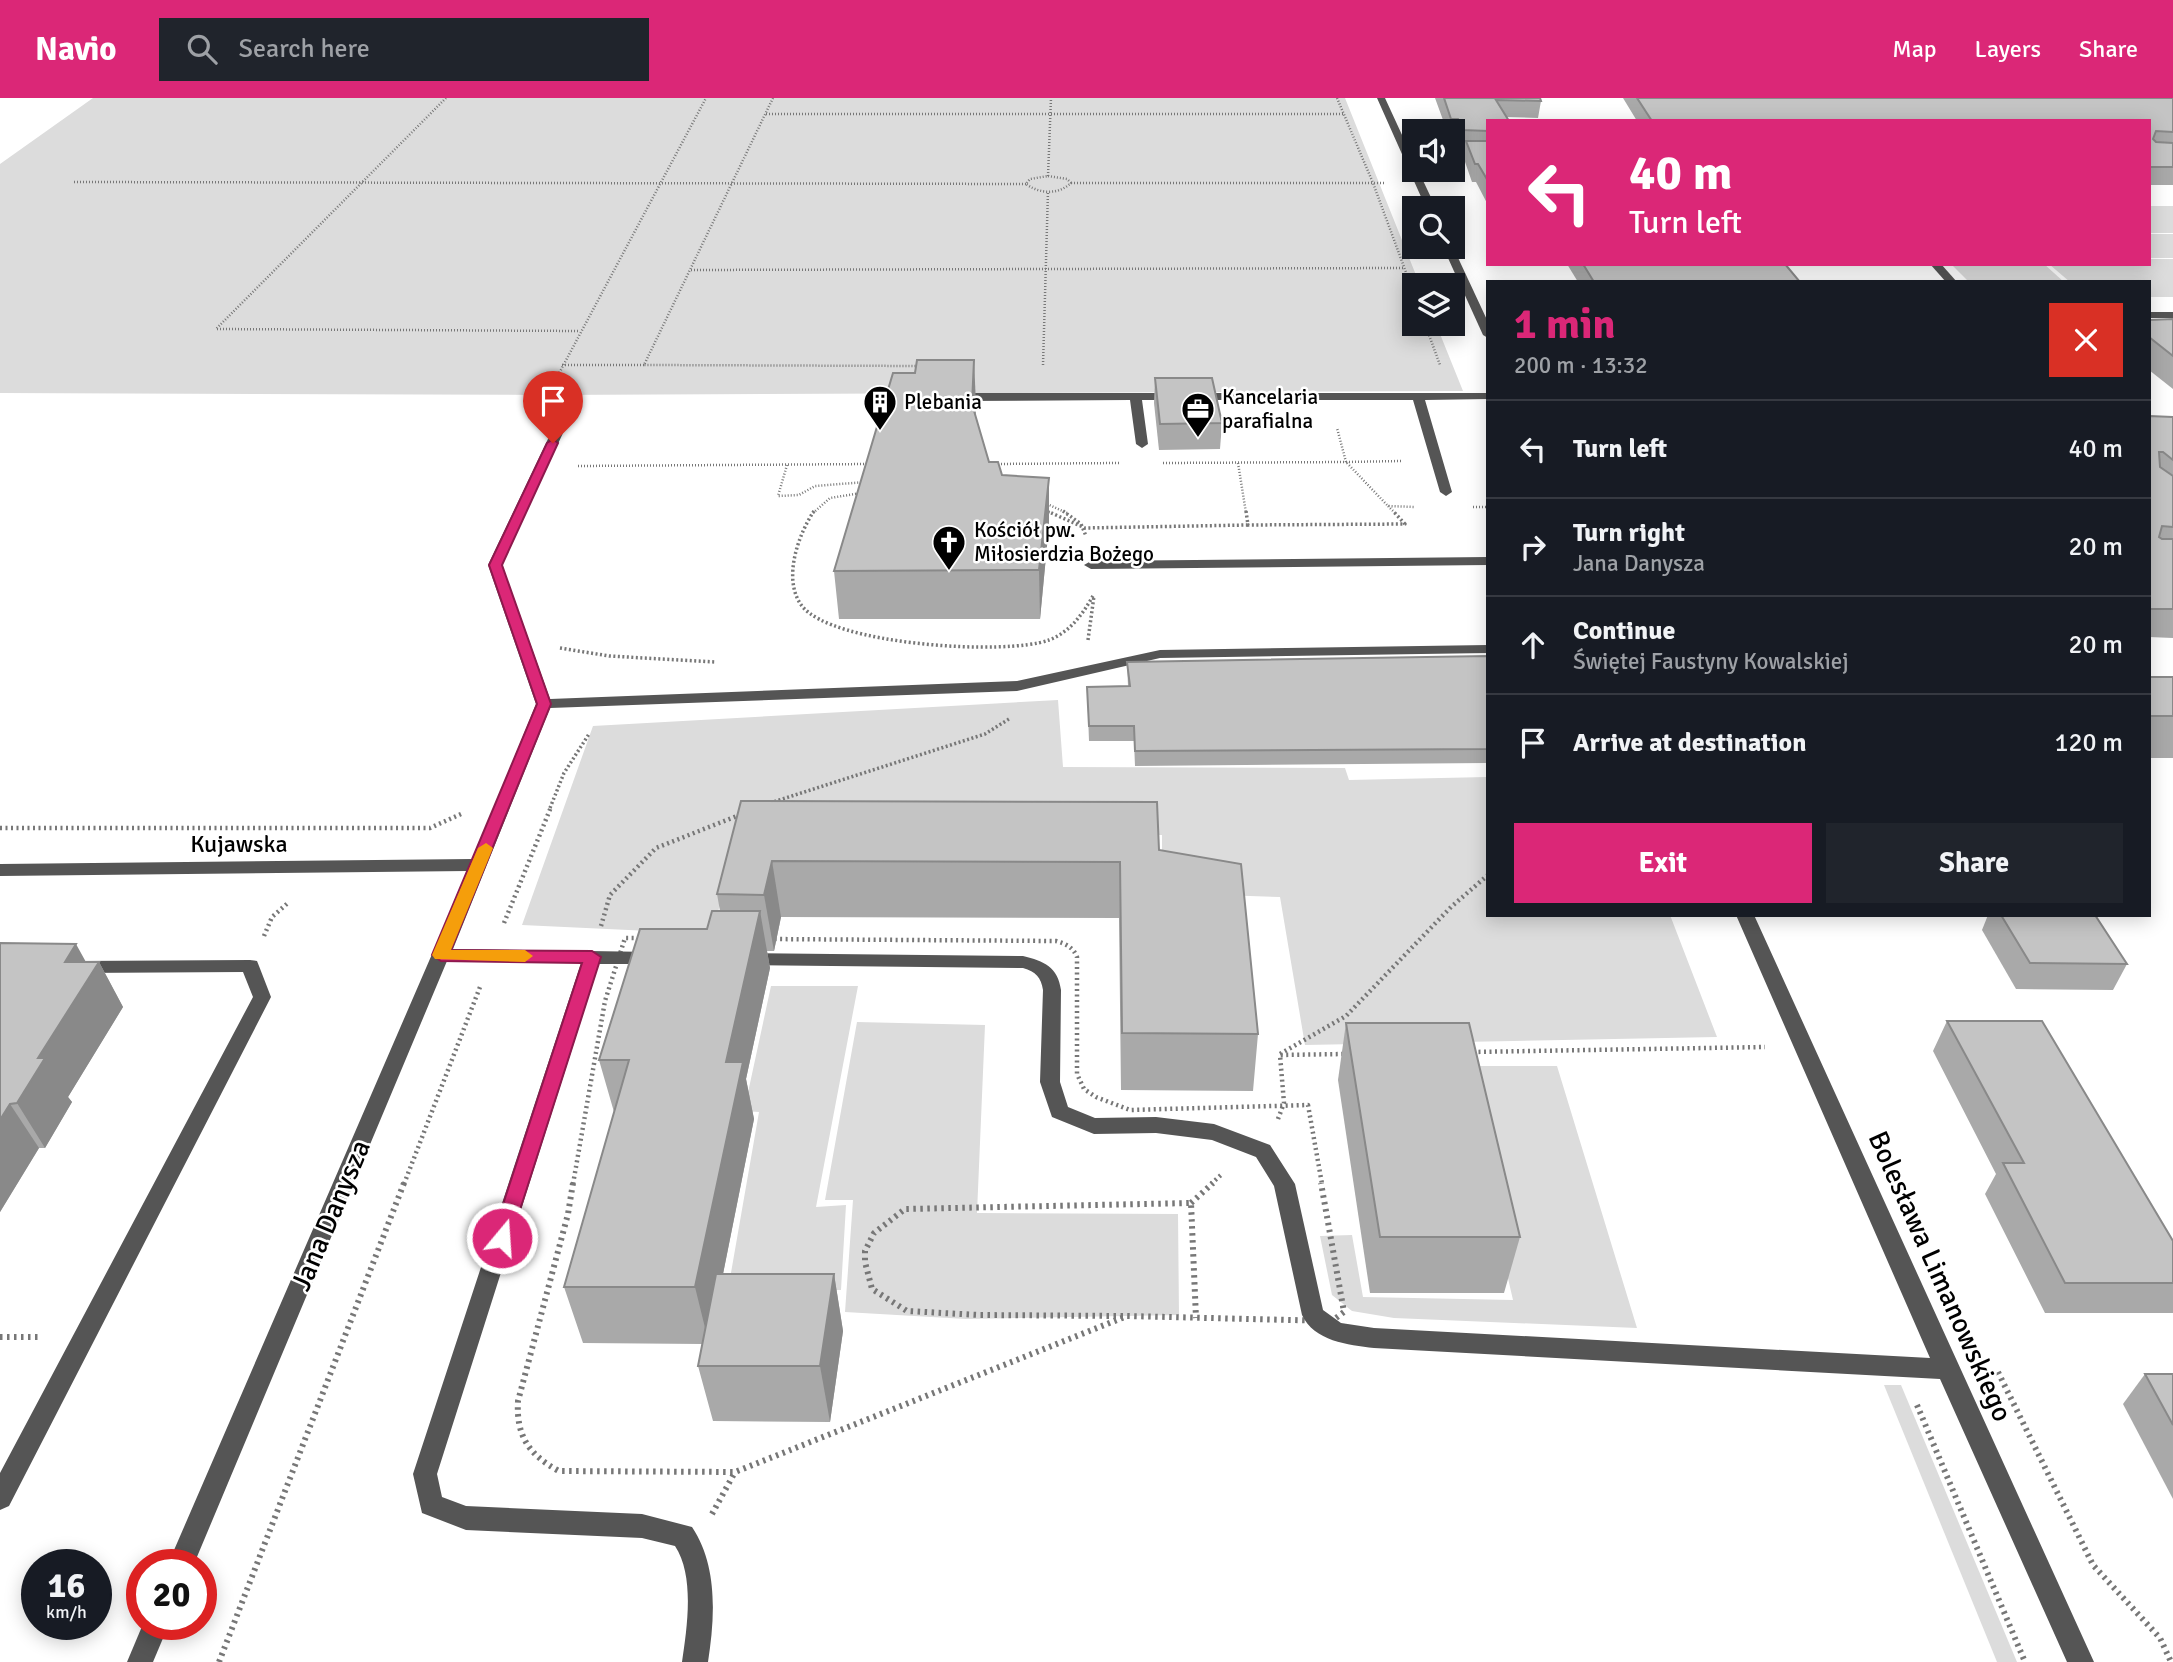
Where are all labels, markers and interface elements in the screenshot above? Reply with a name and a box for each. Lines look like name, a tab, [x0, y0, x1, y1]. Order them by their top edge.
search box	[159, 18, 649, 81]
text: Navio	[35, 29, 117, 70]
icon: search	[183, 30, 221, 68]
text: Search here	[239, 33, 370, 65]
text: Map	[1892, 34, 1937, 64]
text: Layers	[1975, 34, 2041, 64]
text: Share	[2079, 34, 2138, 64]
map controls	[1402, 119, 1465, 336]
button: sound	[1402, 119, 1465, 182]
text: 40 m	[1629, 143, 1732, 203]
icon: left	[1514, 147, 1605, 238]
button: search	[1402, 196, 1465, 259]
text: Turn left	[1629, 203, 1742, 242]
button: layers	[1402, 273, 1465, 336]
text: 1 min	[1514, 299, 1615, 350]
button: close	[2049, 303, 2123, 377]
text: 200 m · 13:32	[1514, 351, 1648, 380]
pin	[523, 371, 583, 443]
icon: arrive	[534, 382, 572, 420]
building icon: Plebania	[861, 383, 899, 432]
place label: Kancelaria parafialna	[1222, 384, 1318, 434]
place label: Plebania	[904, 389, 982, 415]
office icon: Kancelaria parafialna	[1179, 390, 1217, 439]
icon: left	[1514, 430, 1552, 468]
text: Turn left	[1573, 433, 1667, 465]
text: 40 m	[2068, 433, 2123, 465]
place label: Kościół pw. Miłosierdzia Bożego	[974, 517, 1154, 567]
text: Turn right	[1573, 517, 1685, 549]
church icon: Kościół pw. Miłosierdzia Bożego	[930, 523, 968, 572]
icon: right	[1514, 528, 1552, 566]
text: 20 m	[2068, 531, 2123, 563]
text: Jana Danysza	[1573, 549, 1705, 578]
text: Continue	[1573, 615, 1675, 647]
icon: ahead	[1514, 626, 1552, 664]
text: 20 m	[2068, 629, 2123, 661]
text: Świętej Faustyny Kowalskiej	[1573, 647, 1849, 676]
icon: arrive	[1514, 724, 1552, 762]
text: Arrive at destination	[1573, 727, 1806, 759]
text: 120 m	[2054, 727, 2123, 759]
button: Exit	[1514, 823, 1812, 903]
button: Share	[1826, 823, 2123, 903]
street label: Kujawska	[190, 829, 288, 859]
street label: Bolesława Limanowskiego	[1861, 1126, 2020, 1427]
street label: Jana Danysza	[284, 1135, 378, 1296]
position arrow	[465, 1201, 539, 1275]
speed limit sign: 20	[126, 1549, 217, 1640]
text: 16	[48, 1564, 85, 1607]
text: km/h	[46, 1601, 87, 1623]

